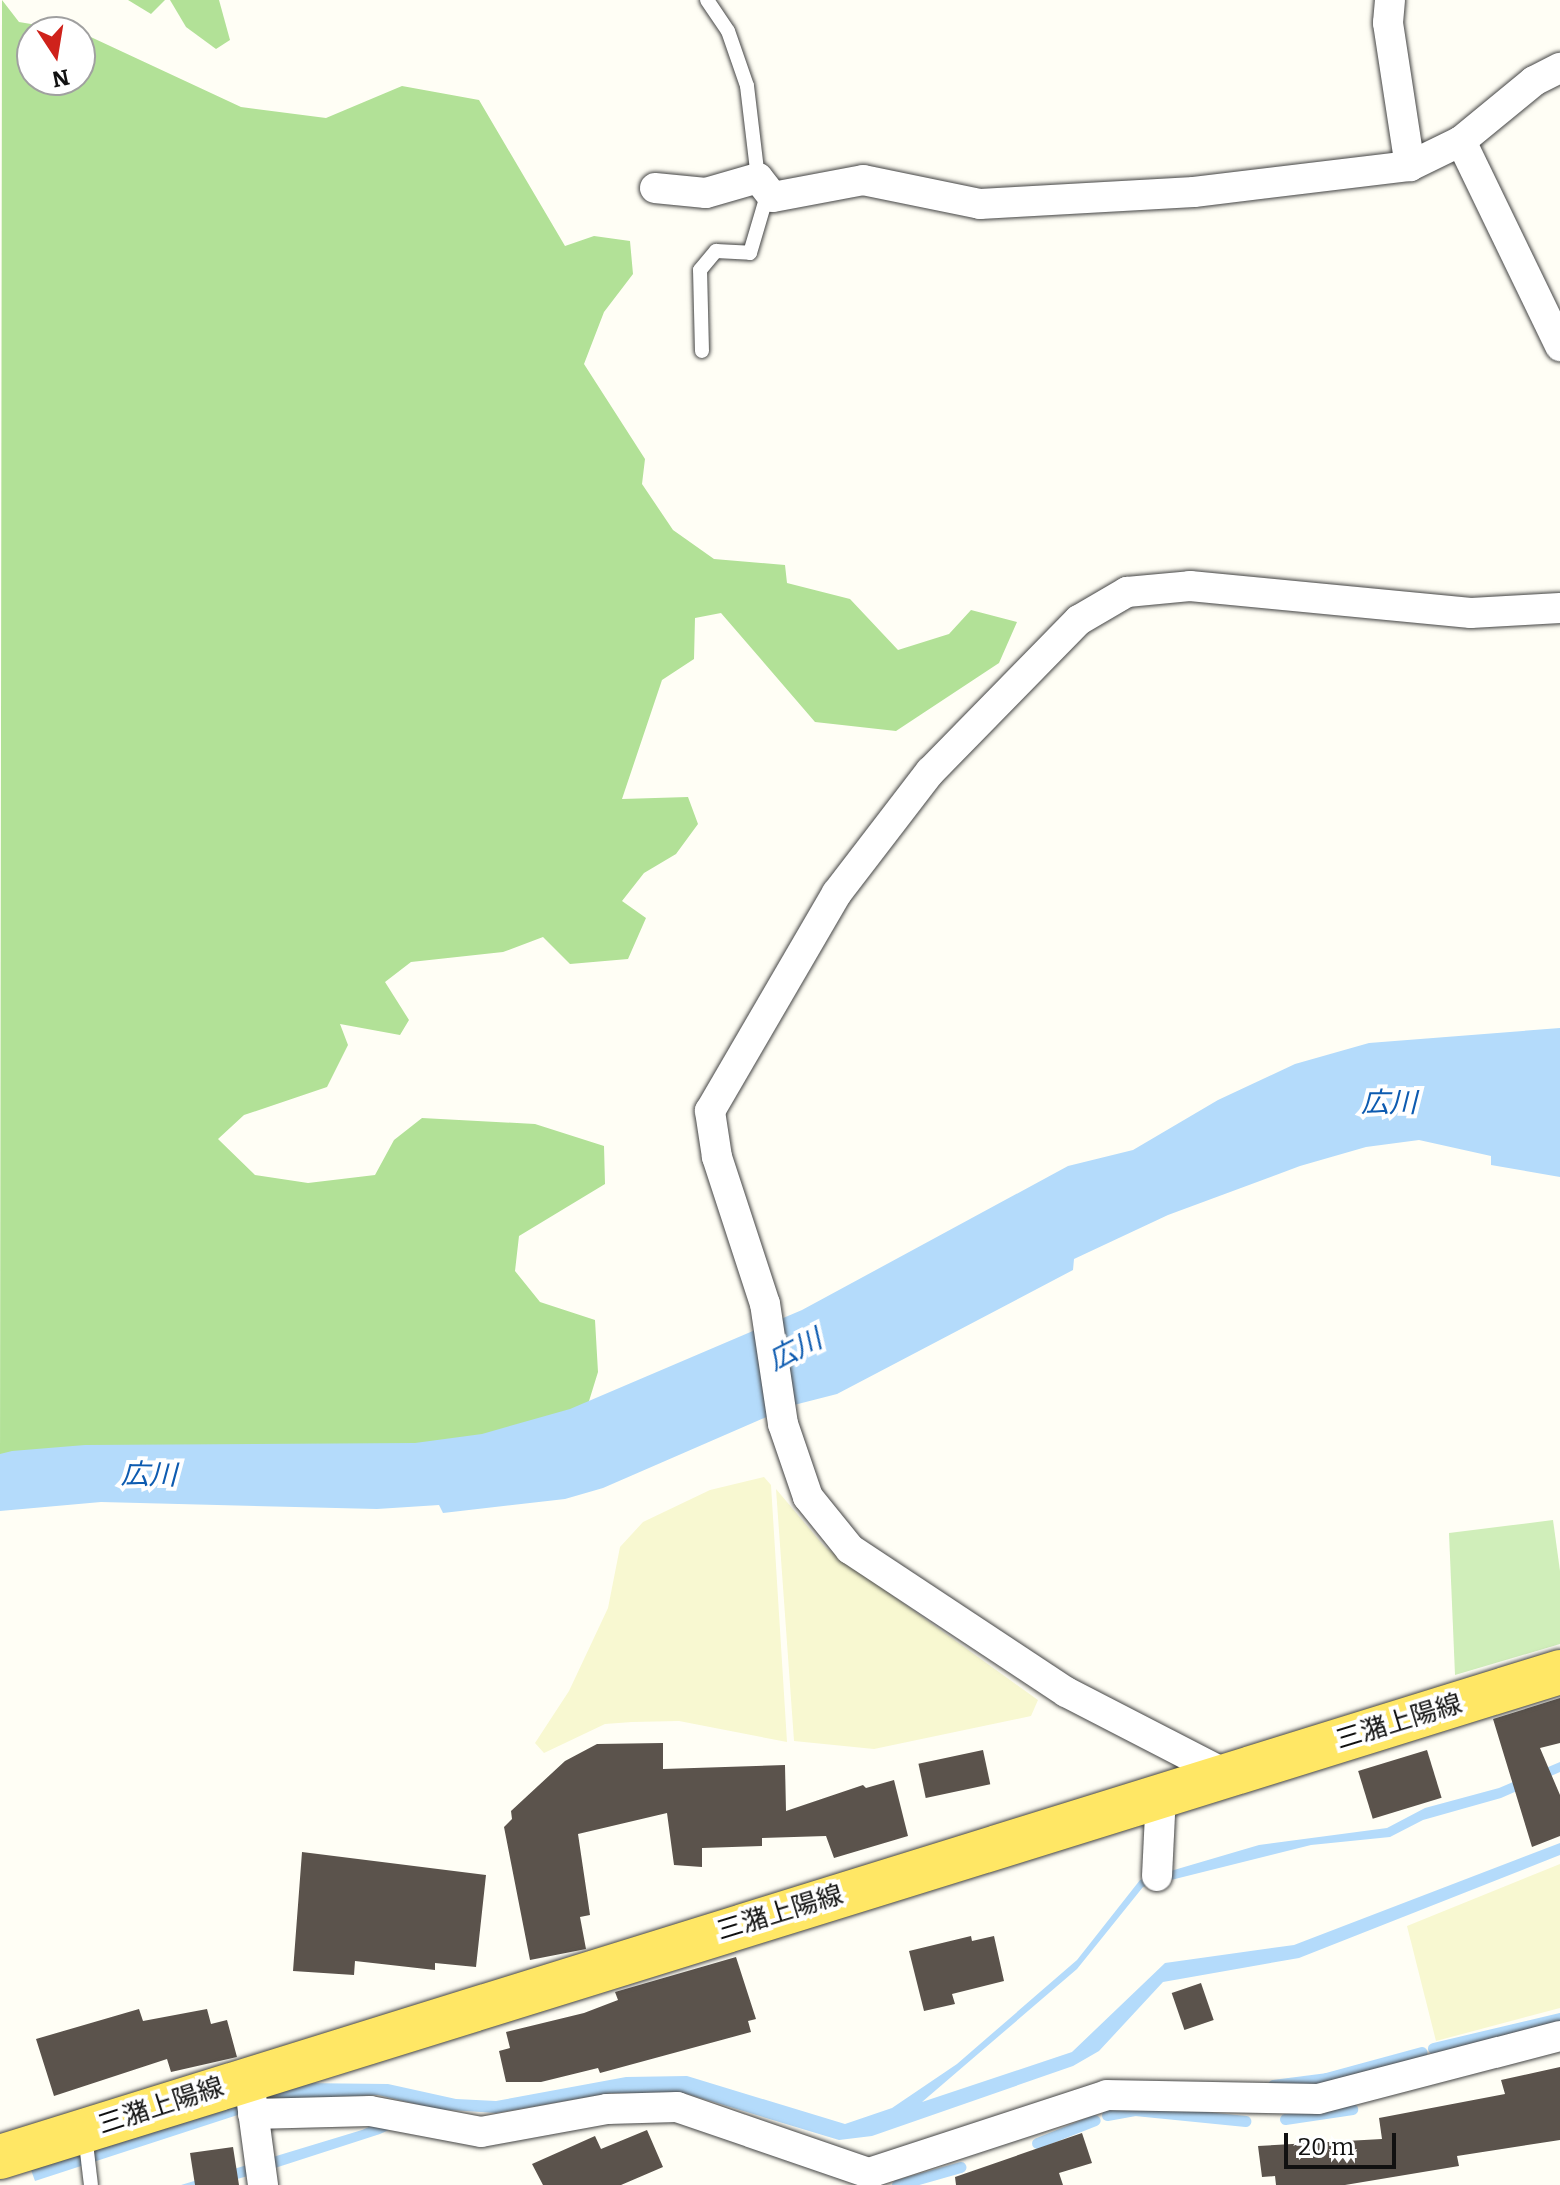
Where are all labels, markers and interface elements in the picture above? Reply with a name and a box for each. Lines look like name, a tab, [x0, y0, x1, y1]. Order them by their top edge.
north arrow	[16, 16, 96, 96]
text: N	[50, 63, 72, 93]
water label: 広川	[1361, 1086, 1417, 1120]
water label: 広川	[762, 1322, 828, 1378]
water label: 広川	[121, 1458, 177, 1492]
street label: 三潴上陽線	[1332, 1688, 1466, 1756]
street label: 三潴上陽線	[713, 1879, 847, 1947]
street label: 三潴上陽線	[94, 2071, 228, 2141]
scale bar	[1288, 2117, 1400, 2167]
text: 20 m	[1298, 2133, 1354, 2161]

